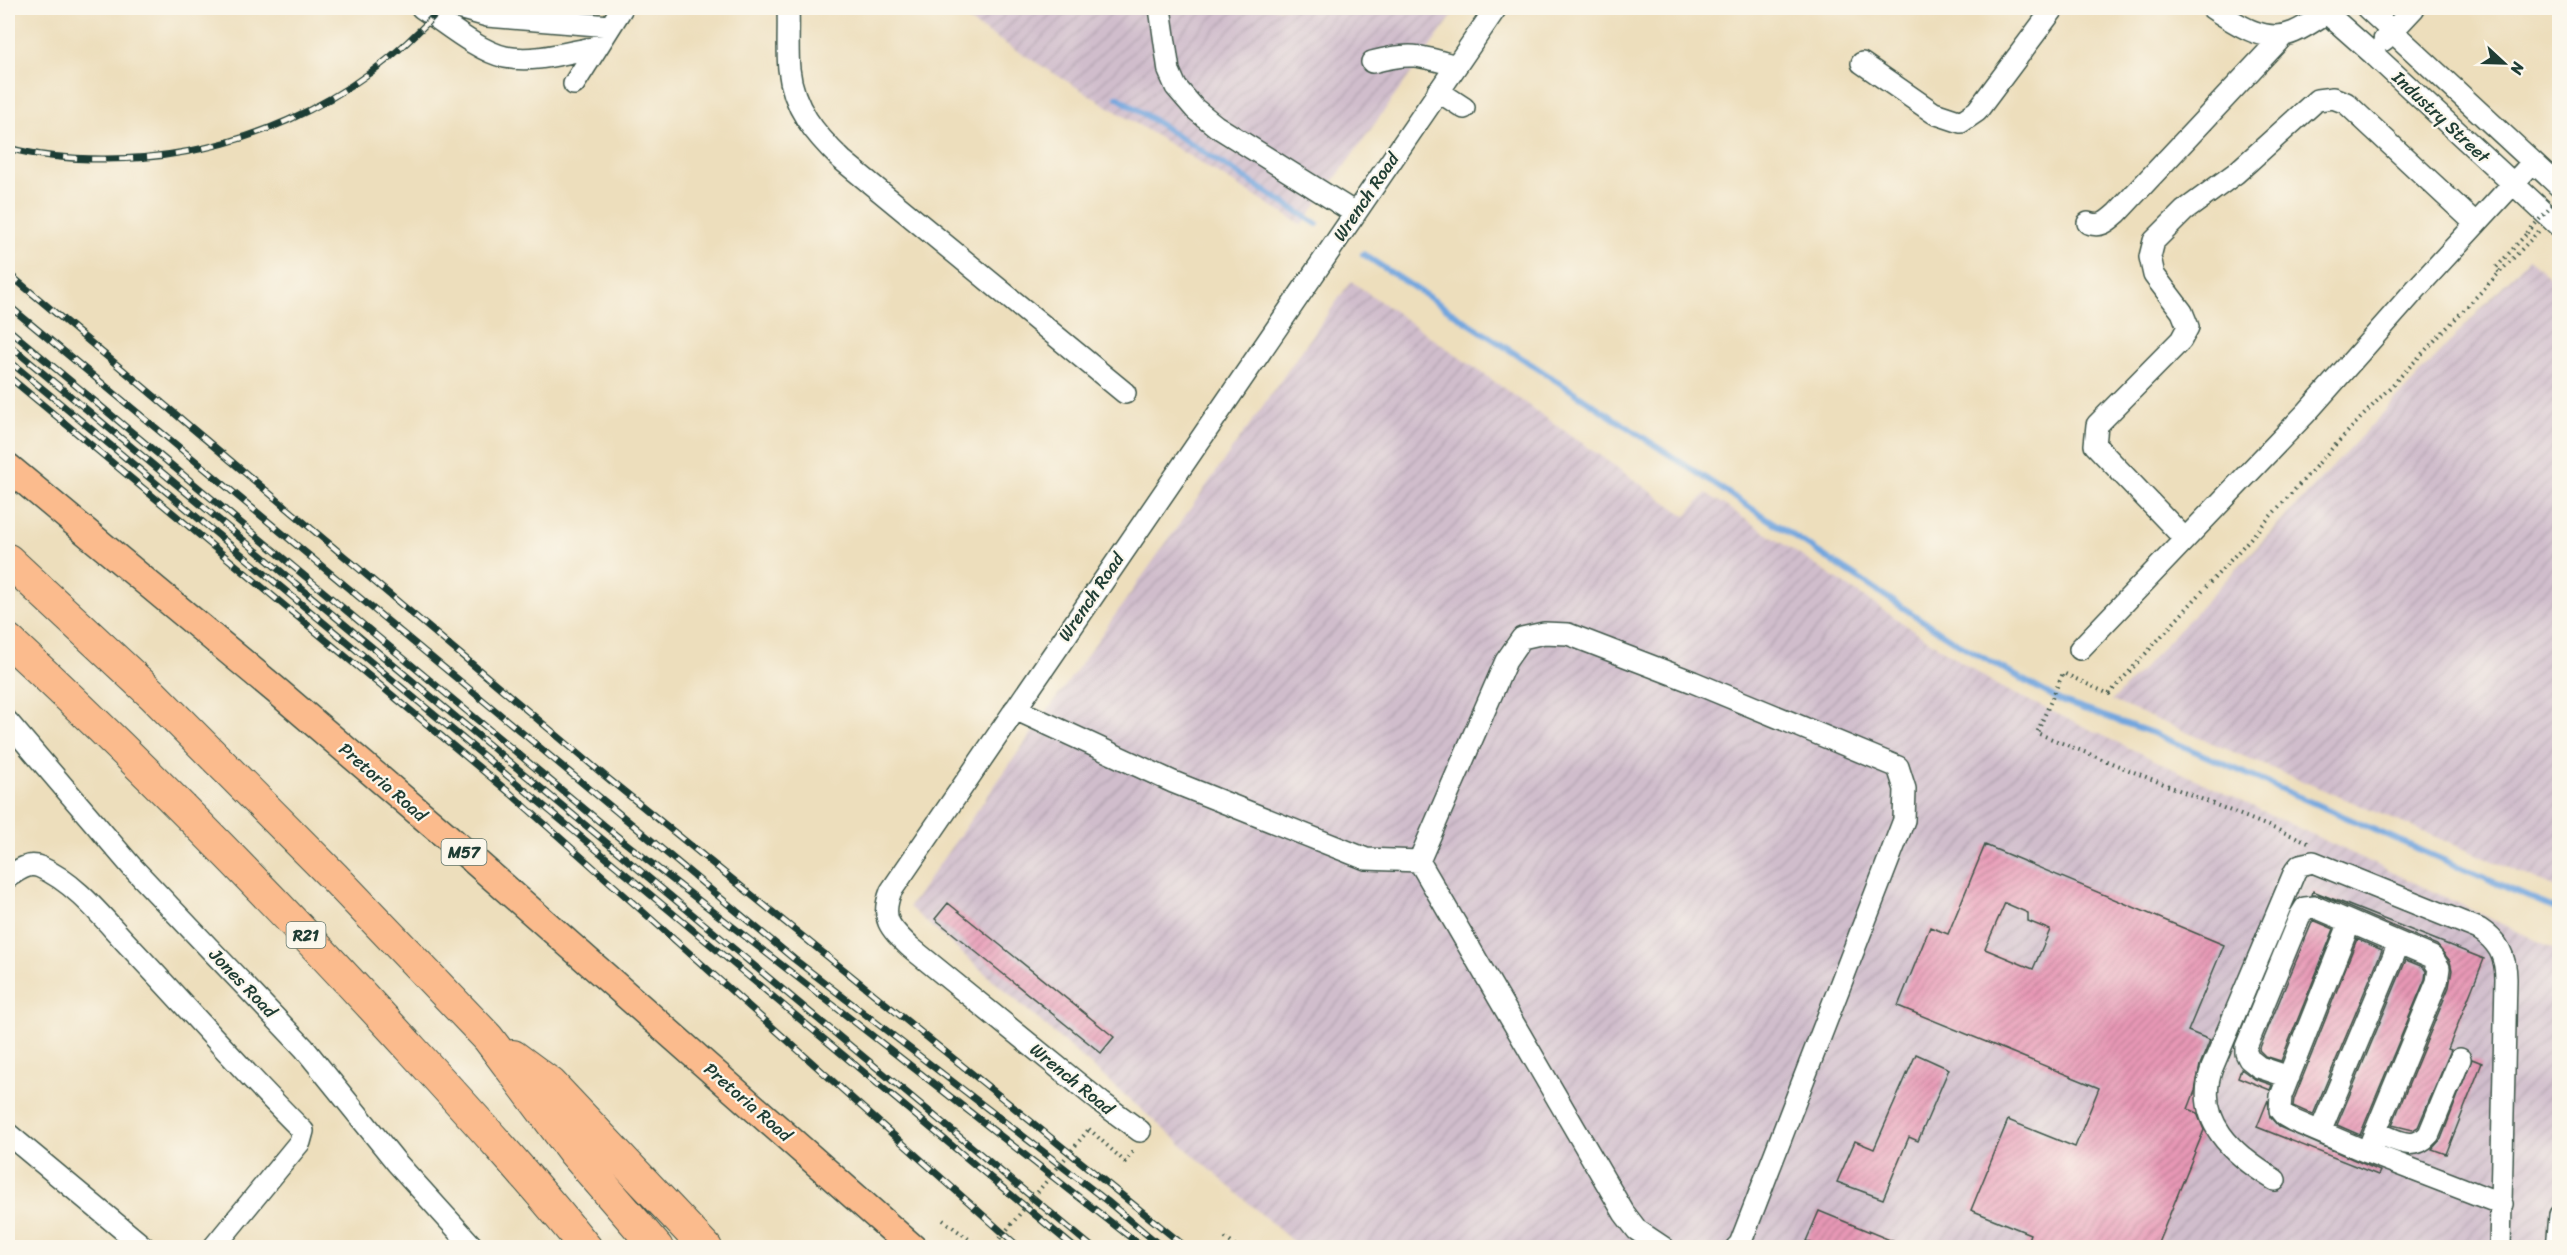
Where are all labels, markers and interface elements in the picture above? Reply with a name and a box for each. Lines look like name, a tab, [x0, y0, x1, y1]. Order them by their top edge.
north arrow	[2474, 33, 2534, 93]
text: N	[2502, 57, 2533, 80]
street label: Industry Street	[2384, 62, 2498, 172]
street label: Wrench Road	[1324, 145, 1409, 248]
street label: Wrench Road	[1049, 545, 1134, 648]
street label: Pretoria Road	[331, 734, 436, 831]
road number: M57	[442, 839, 486, 865]
road number: R21	[286, 922, 326, 948]
street label: Jones Road	[200, 940, 286, 1027]
street label: Wrench Road	[1022, 1034, 1123, 1124]
street label: Pretoria Road	[696, 1054, 801, 1151]

